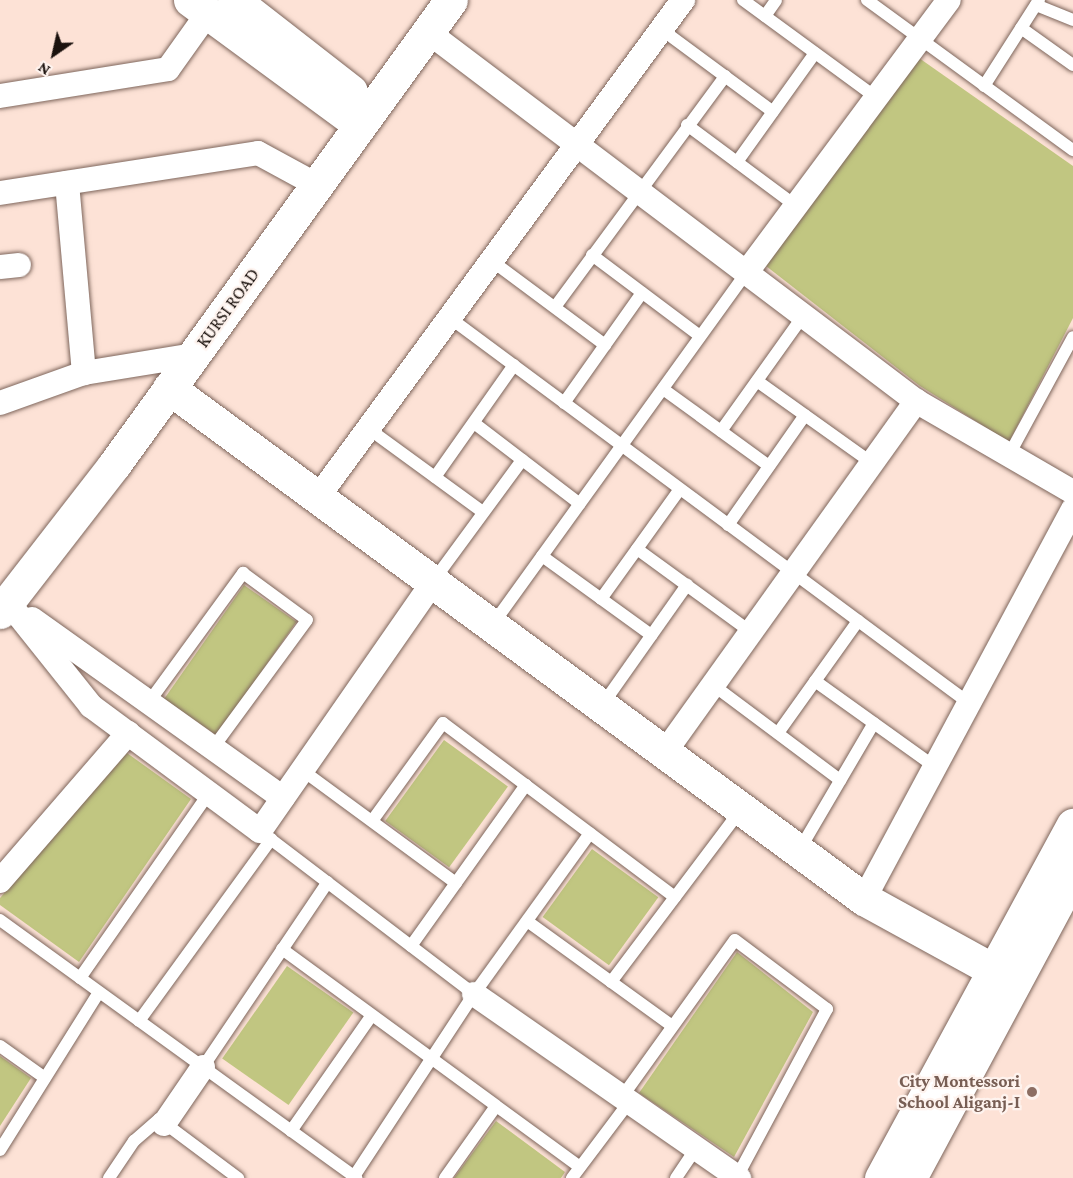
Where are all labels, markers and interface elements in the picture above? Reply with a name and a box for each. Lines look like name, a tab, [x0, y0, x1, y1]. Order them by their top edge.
north arrow	[24, 24, 84, 84]
text: N	[34, 59, 53, 79]
street label: KURSI ROAD	[192, 264, 264, 352]
place label: City Montessori School Aliganj-I	[898, 1071, 1020, 1114]
marker: City Montessori School Aliganj-I	[1025, 1085, 1039, 1099]

